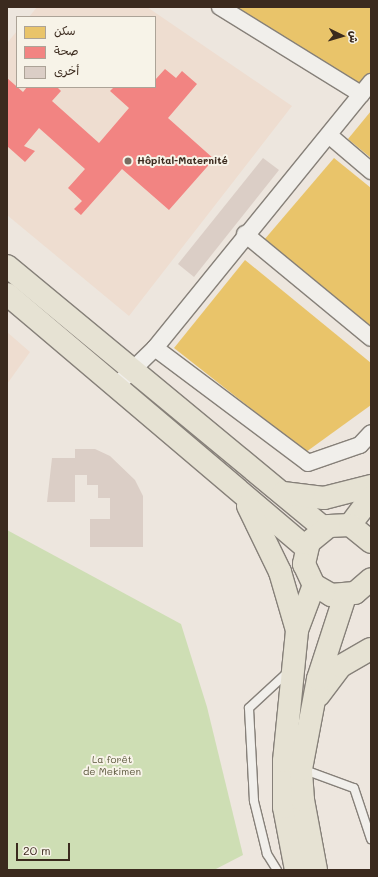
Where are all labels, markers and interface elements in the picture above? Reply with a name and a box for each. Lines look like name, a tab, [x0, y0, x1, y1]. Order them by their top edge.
legend	[16, 16, 156, 88]
north arrow	[322, 16, 362, 56]
text: سكن	[54, 22, 76, 38]
text: ش	[346, 30, 362, 44]
text: صحة	[54, 42, 79, 58]
text: أخرى	[54, 62, 79, 78]
marker: Hôpital-Maternité	[122, 155, 134, 167]
place label: Hôpital-Maternité	[137, 155, 228, 167]
park label: La forêt de Mekimen	[83, 753, 141, 776]
scale bar	[18, 835, 72, 861]
text: 20 m	[23, 842, 51, 858]

